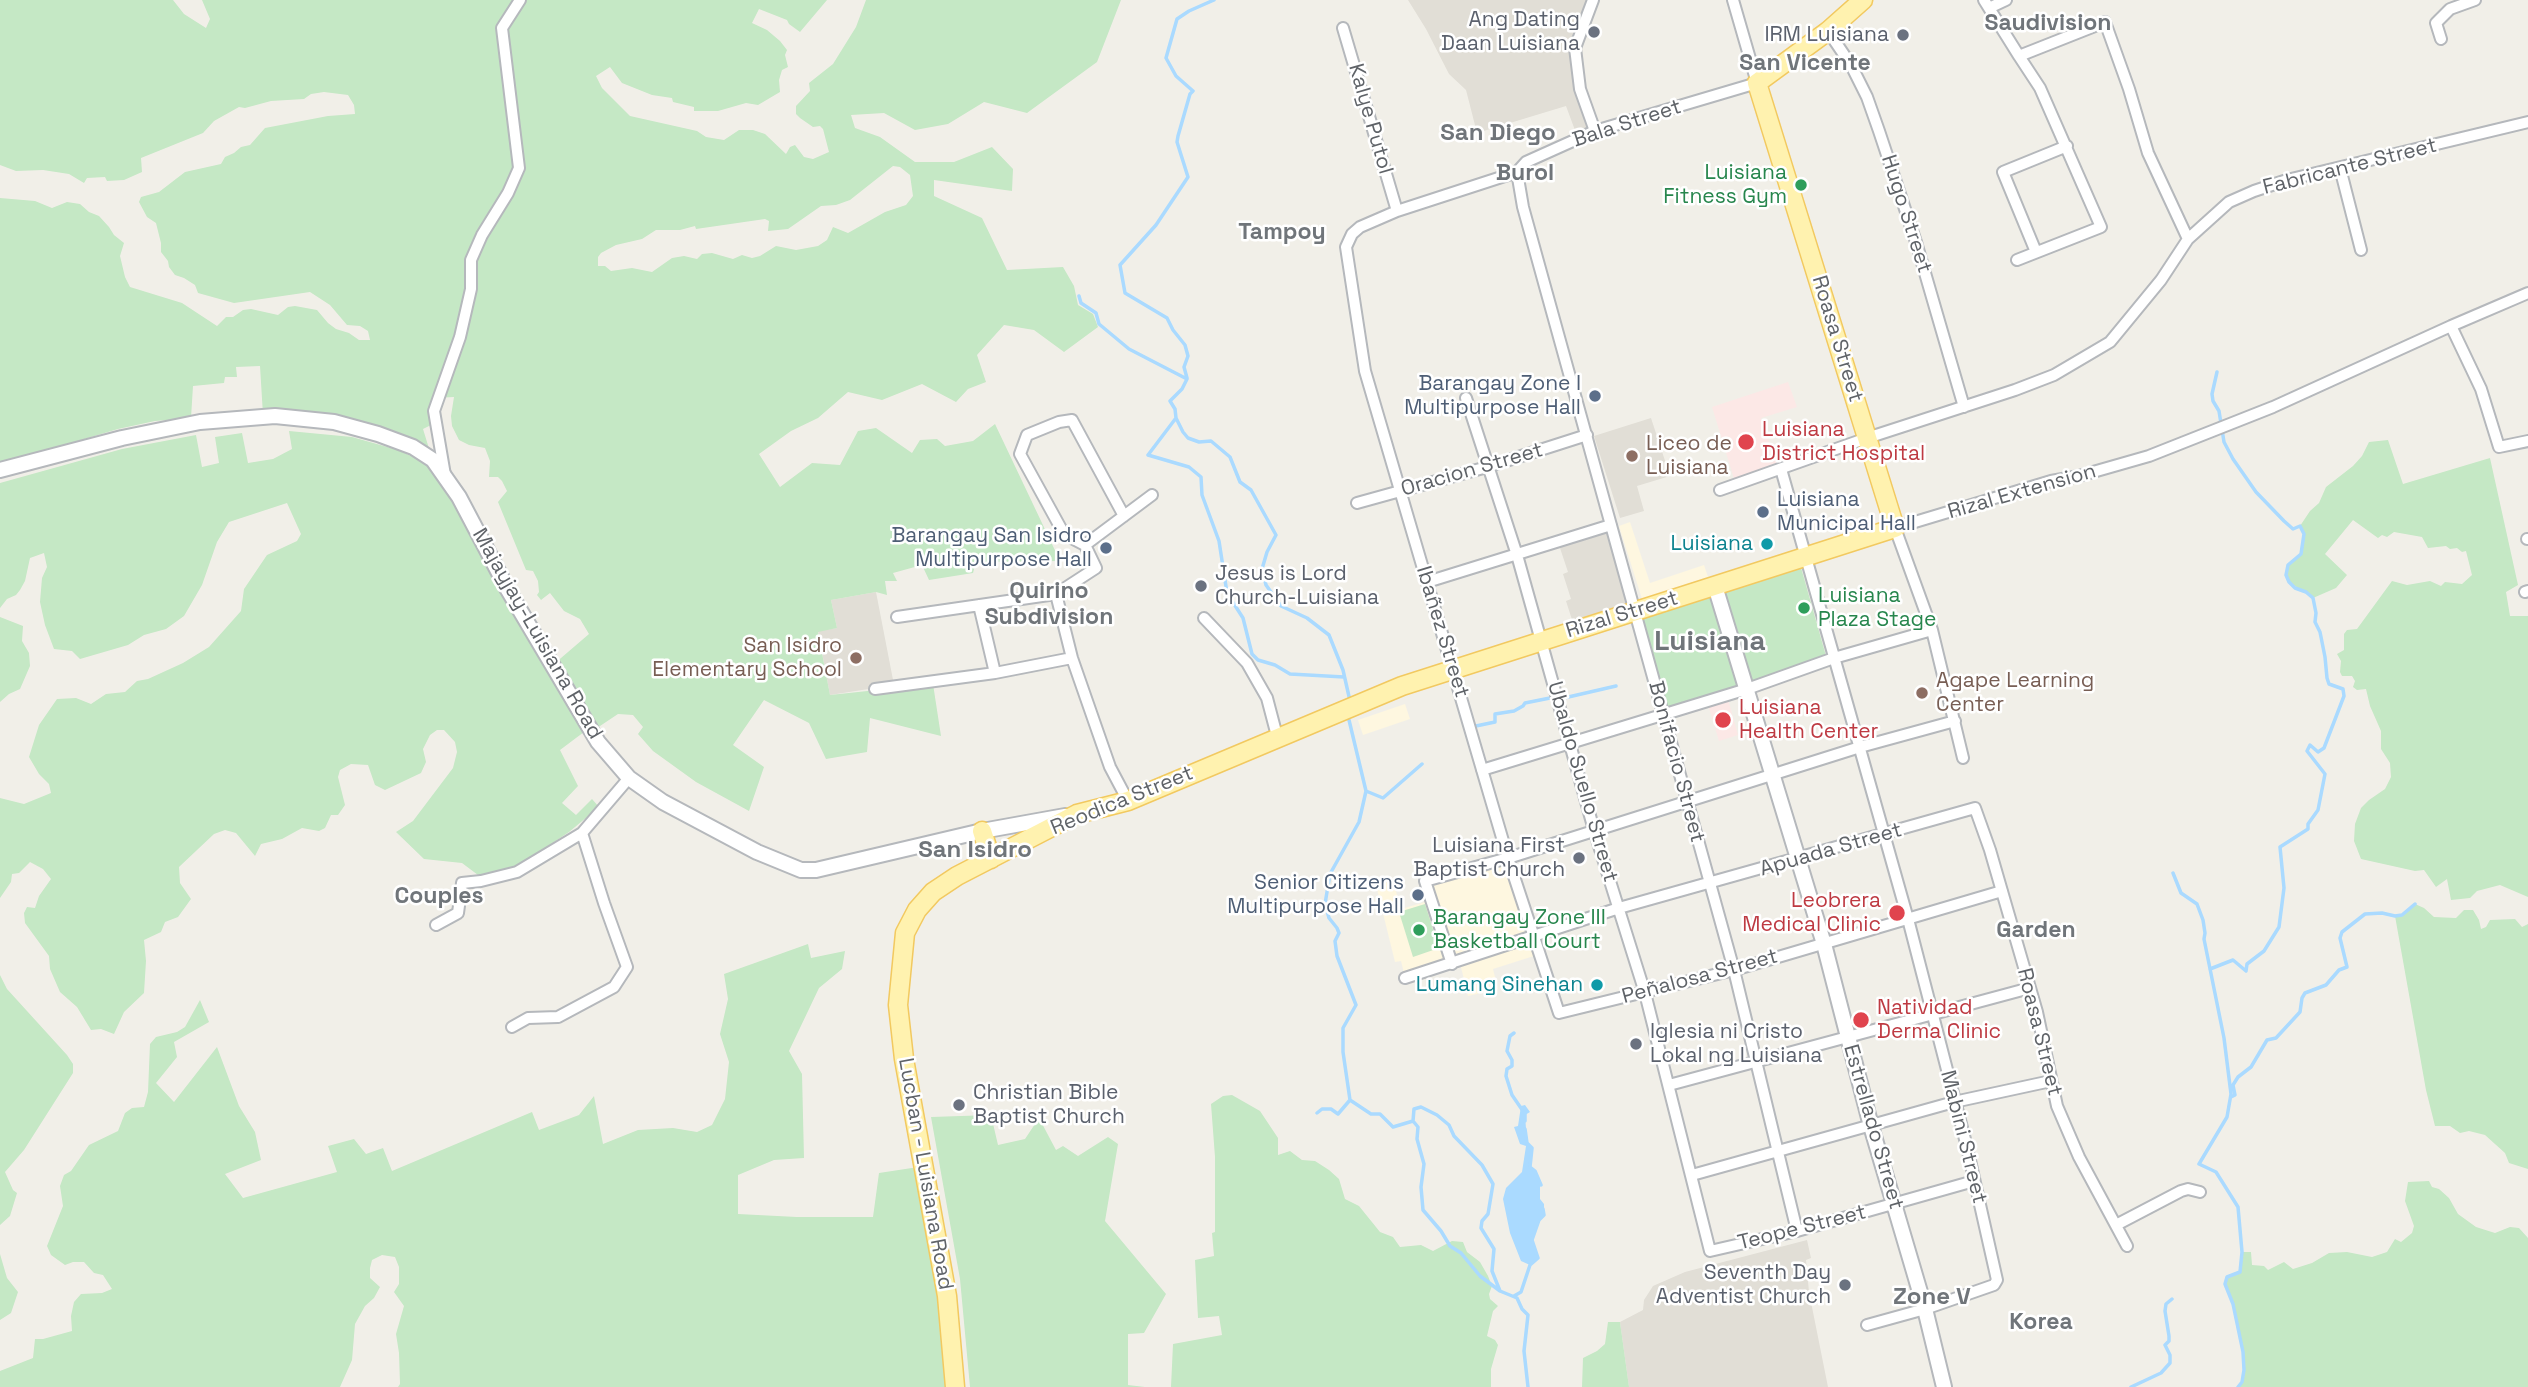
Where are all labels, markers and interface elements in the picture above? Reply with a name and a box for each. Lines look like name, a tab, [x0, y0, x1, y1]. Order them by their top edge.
place label: Ang Dating Daan Luisiana	[1441, 7, 1580, 57]
district label: Saudivision	[1984, 10, 2112, 38]
place label: IRM Luisiana	[1764, 22, 1889, 48]
marker: Ang Dating Daan Luisiana	[1586, 24, 1602, 40]
marker: IRM Luisiana	[1895, 27, 1911, 43]
district label: San Vicente	[1739, 50, 1871, 78]
street label: Kalye Putol	[1342, 61, 1398, 177]
street label: Bala Street	[1569, 95, 1685, 153]
district label: San Diego	[1440, 119, 1556, 147]
street label: Fabricante Street	[2260, 133, 2440, 201]
street label: Hugo Street	[1875, 152, 1937, 276]
district label: Burol	[1496, 160, 1554, 188]
place label: Luisiana Fitness Gym	[1663, 160, 1787, 210]
marker: Luisiana Fitness Gym	[1793, 177, 1809, 193]
district label: Tampoy	[1238, 219, 1326, 247]
street label: Roasa Street	[1806, 273, 1868, 405]
place label: Barangay Zone I Multipurpose Hall	[1404, 371, 1581, 421]
marker: Barangay Zone I Multipurpose Hall	[1587, 388, 1603, 404]
place label: Luisiana District Hospital	[1762, 417, 1925, 467]
place label: Liceo de Luisiana	[1646, 431, 1732, 481]
marker: Luisiana District Hospital	[1736, 432, 1756, 452]
street label: Oracion Street	[1398, 438, 1546, 502]
marker: Liceo de Luisiana	[1624, 448, 1640, 464]
street label: Rizal Extension	[1945, 459, 2099, 525]
place label: Luisiana Municipal Hall	[1777, 487, 1916, 537]
marker: Luisiana Municipal Hall	[1755, 504, 1771, 520]
place label: Barangay San Isidro Multipurpose Hall	[891, 523, 1092, 573]
street label: Majayjay-Luisiana Road	[466, 524, 608, 744]
place label: Luisiana	[1670, 531, 1753, 557]
marker: Luisiana	[1759, 536, 1775, 552]
marker: Barangay San Isidro Multipurpose Hall	[1098, 540, 1114, 556]
place label: Jesus is Lord Church-Luisiana	[1215, 561, 1379, 611]
street label: Ibañez Street	[1410, 563, 1474, 701]
district label: Quirino Subdivision	[985, 578, 1113, 632]
marker: Jesus is Lord Church-Luisiana	[1193, 578, 1209, 594]
place label: Luisiana Plaza Stage	[1818, 583, 1936, 633]
street label: Rizal Street	[1563, 586, 1681, 644]
marker: Luisiana Plaza Stage	[1796, 600, 1812, 616]
district label: Luisiana	[1654, 625, 1766, 659]
place label: San Isidro Elementary School	[652, 633, 842, 683]
marker: San Isidro Elementary School	[848, 650, 864, 666]
place label: Agape Learning Center	[1936, 668, 2094, 718]
street label: Ubaldo Suello Street	[1541, 679, 1623, 885]
street label: Bonifacio Street	[1642, 679, 1710, 845]
marker: Agape Learning Center	[1914, 685, 1930, 701]
place label: Luisiana Health Center	[1739, 695, 1878, 745]
marker: Luisiana Health Center	[1713, 710, 1733, 730]
street label: Reodica Street	[1047, 761, 1197, 841]
street label: Apuada Street	[1757, 818, 1905, 882]
place label: Luisiana First Baptist Church	[1413, 833, 1565, 883]
district label: San Isidro	[918, 836, 1032, 864]
marker: Luisiana First Baptist Church	[1571, 850, 1587, 866]
place label: Senior Citizens Multipurpose Hall	[1227, 870, 1404, 920]
district label: Couples	[394, 883, 484, 911]
marker: Senior Citizens Multipurpose Hall	[1410, 887, 1426, 903]
place label: Leobrera Medical Clinic	[1742, 888, 1881, 938]
marker: Leobrera Medical Clinic	[1887, 903, 1907, 923]
place label: Barangay Zone III Basketball Court	[1433, 905, 1606, 955]
district label: Garden	[1996, 917, 2076, 945]
marker: Barangay Zone III Basketball Court	[1411, 922, 1427, 938]
street label: Peñalosa Street	[1619, 944, 1781, 1010]
street label: Roasa Street	[2011, 965, 2067, 1099]
place label: Lumang Sinehan	[1416, 972, 1583, 998]
marker: Lumang Sinehan	[1589, 977, 1605, 993]
place label: Natividad Derma Clinic	[1877, 995, 2001, 1045]
marker: Natividad Derma Clinic	[1851, 1010, 1871, 1030]
place label: Iglesia ni Cristo Lokal ng Luisiana	[1650, 1019, 1822, 1069]
marker: Iglesia ni Cristo Lokal ng Luisiana	[1628, 1036, 1644, 1052]
street label: Estrellado Street	[1837, 1042, 1909, 1212]
street label: Lucban - Luisiana Road	[892, 1056, 958, 1292]
street label: Mabini Street	[1934, 1068, 1992, 1206]
place label: Christian Bible Baptist Church	[973, 1080, 1125, 1130]
marker: Christian Bible Baptist Church	[951, 1097, 967, 1113]
street label: Teope Street	[1735, 1200, 1869, 1256]
place label: Seventh Day Adventist Church	[1656, 1260, 1831, 1310]
marker: Seventh Day Adventist Church	[1837, 1277, 1853, 1293]
district label: Zone V	[1893, 1283, 1971, 1311]
district label: Korea	[2009, 1309, 2073, 1337]

